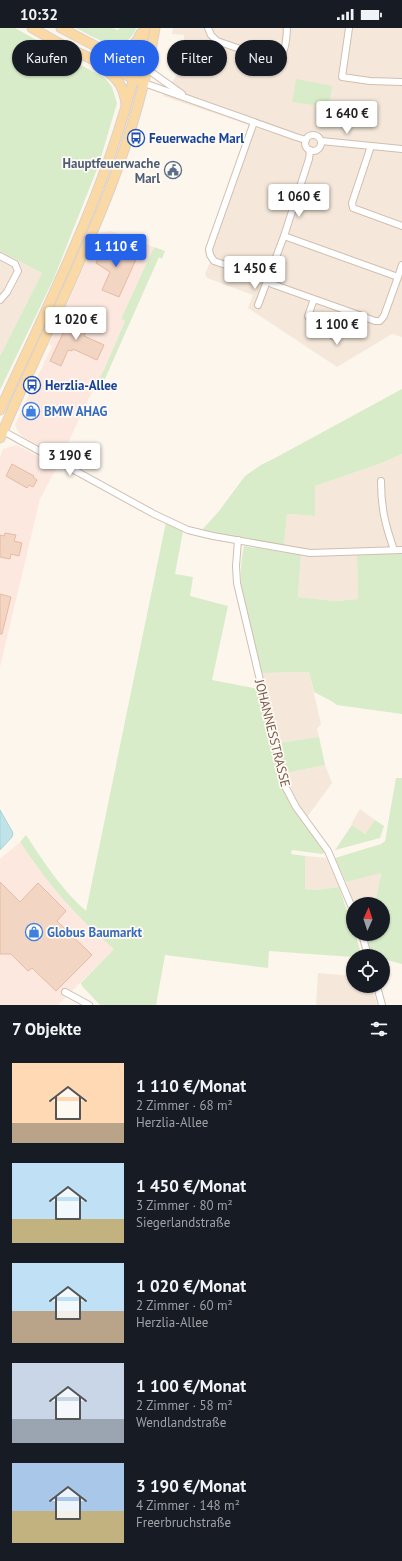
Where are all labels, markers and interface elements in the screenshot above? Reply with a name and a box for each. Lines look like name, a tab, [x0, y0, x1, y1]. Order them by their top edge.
text: 10:32	[20, 5, 58, 24]
chip: Kaufen	[12, 40, 82, 76]
chip: Mieten	[90, 40, 159, 76]
chip: Filter	[167, 40, 227, 76]
chip: Neu	[235, 40, 287, 76]
pin: 1 640 €	[310, 101, 384, 135]
text: 1 640 €	[325, 105, 369, 122]
bus stop icon: Feuerwache Marl	[126, 128, 146, 148]
place label: Feuerwache Marl	[149, 130, 244, 147]
place label: Hauptfeuerwache Marl	[63, 155, 160, 187]
public building icon: Hauptfeuerwache Marl	[163, 160, 183, 180]
pin: 1 060 €	[262, 184, 336, 218]
text: 1 060 €	[277, 188, 321, 205]
pin: 1 110 €	[79, 234, 153, 268]
text: 1 110 €	[94, 238, 138, 255]
pin: 1 450 €	[218, 256, 292, 290]
text: 1 450 €	[233, 260, 277, 277]
pin: 1 020 €	[39, 307, 113, 341]
text: 1 020 €	[54, 311, 98, 328]
pin: 1 100 €	[300, 312, 374, 346]
text: 1 100 €	[315, 316, 359, 333]
bus stop icon: Herzlia-Allee	[22, 375, 42, 395]
place label: Herzlia-Allee	[45, 377, 118, 394]
shop icon: BMW AHAG	[21, 401, 41, 421]
place label: BMW AHAG	[44, 403, 107, 420]
pin: 3 190 €	[33, 443, 107, 477]
text: 3 190 €	[48, 447, 92, 464]
street label: JOHANNESSTRASSE	[251, 677, 294, 789]
north arrow	[346, 897, 390, 941]
map controls	[346, 897, 390, 993]
shop icon: Globus Baumarkt	[24, 922, 44, 942]
place label: Globus Baumarkt	[47, 924, 142, 941]
button: locate	[346, 949, 390, 993]
text: 7 Objekte	[12, 1018, 81, 1040]
icon: filters	[368, 1018, 390, 1040]
text: 1 110 €/Monat	[136, 1075, 246, 1097]
icon: home	[44, 1079, 92, 1127]
text: 2 Zimmer · 68 m²	[136, 1097, 233, 1114]
text: Herzlia-Allee	[136, 1114, 208, 1131]
text: 1 450 €/Monat	[136, 1175, 246, 1197]
icon: home	[44, 1179, 92, 1227]
text: 3 Zimmer · 80 m²	[136, 1197, 233, 1214]
text: Siegerlandstraße	[136, 1214, 230, 1231]
text: 1 020 €/Monat	[136, 1275, 246, 1297]
icon: home	[44, 1279, 92, 1327]
text: 2 Zimmer · 60 m²	[136, 1297, 233, 1314]
text: Herzlia-Allee	[136, 1314, 208, 1331]
text: 1 100 €/Monat	[136, 1375, 246, 1397]
icon: home	[44, 1379, 92, 1427]
text: 2 Zimmer · 58 m²	[136, 1397, 233, 1414]
text: Wendlandstraße	[136, 1414, 226, 1431]
text: 3 190 €/Monat	[136, 1475, 246, 1497]
icon: home	[44, 1479, 92, 1527]
text: 4 Zimmer · 148 m²	[136, 1497, 240, 1514]
text: Freerbruchstraße	[136, 1514, 231, 1531]

